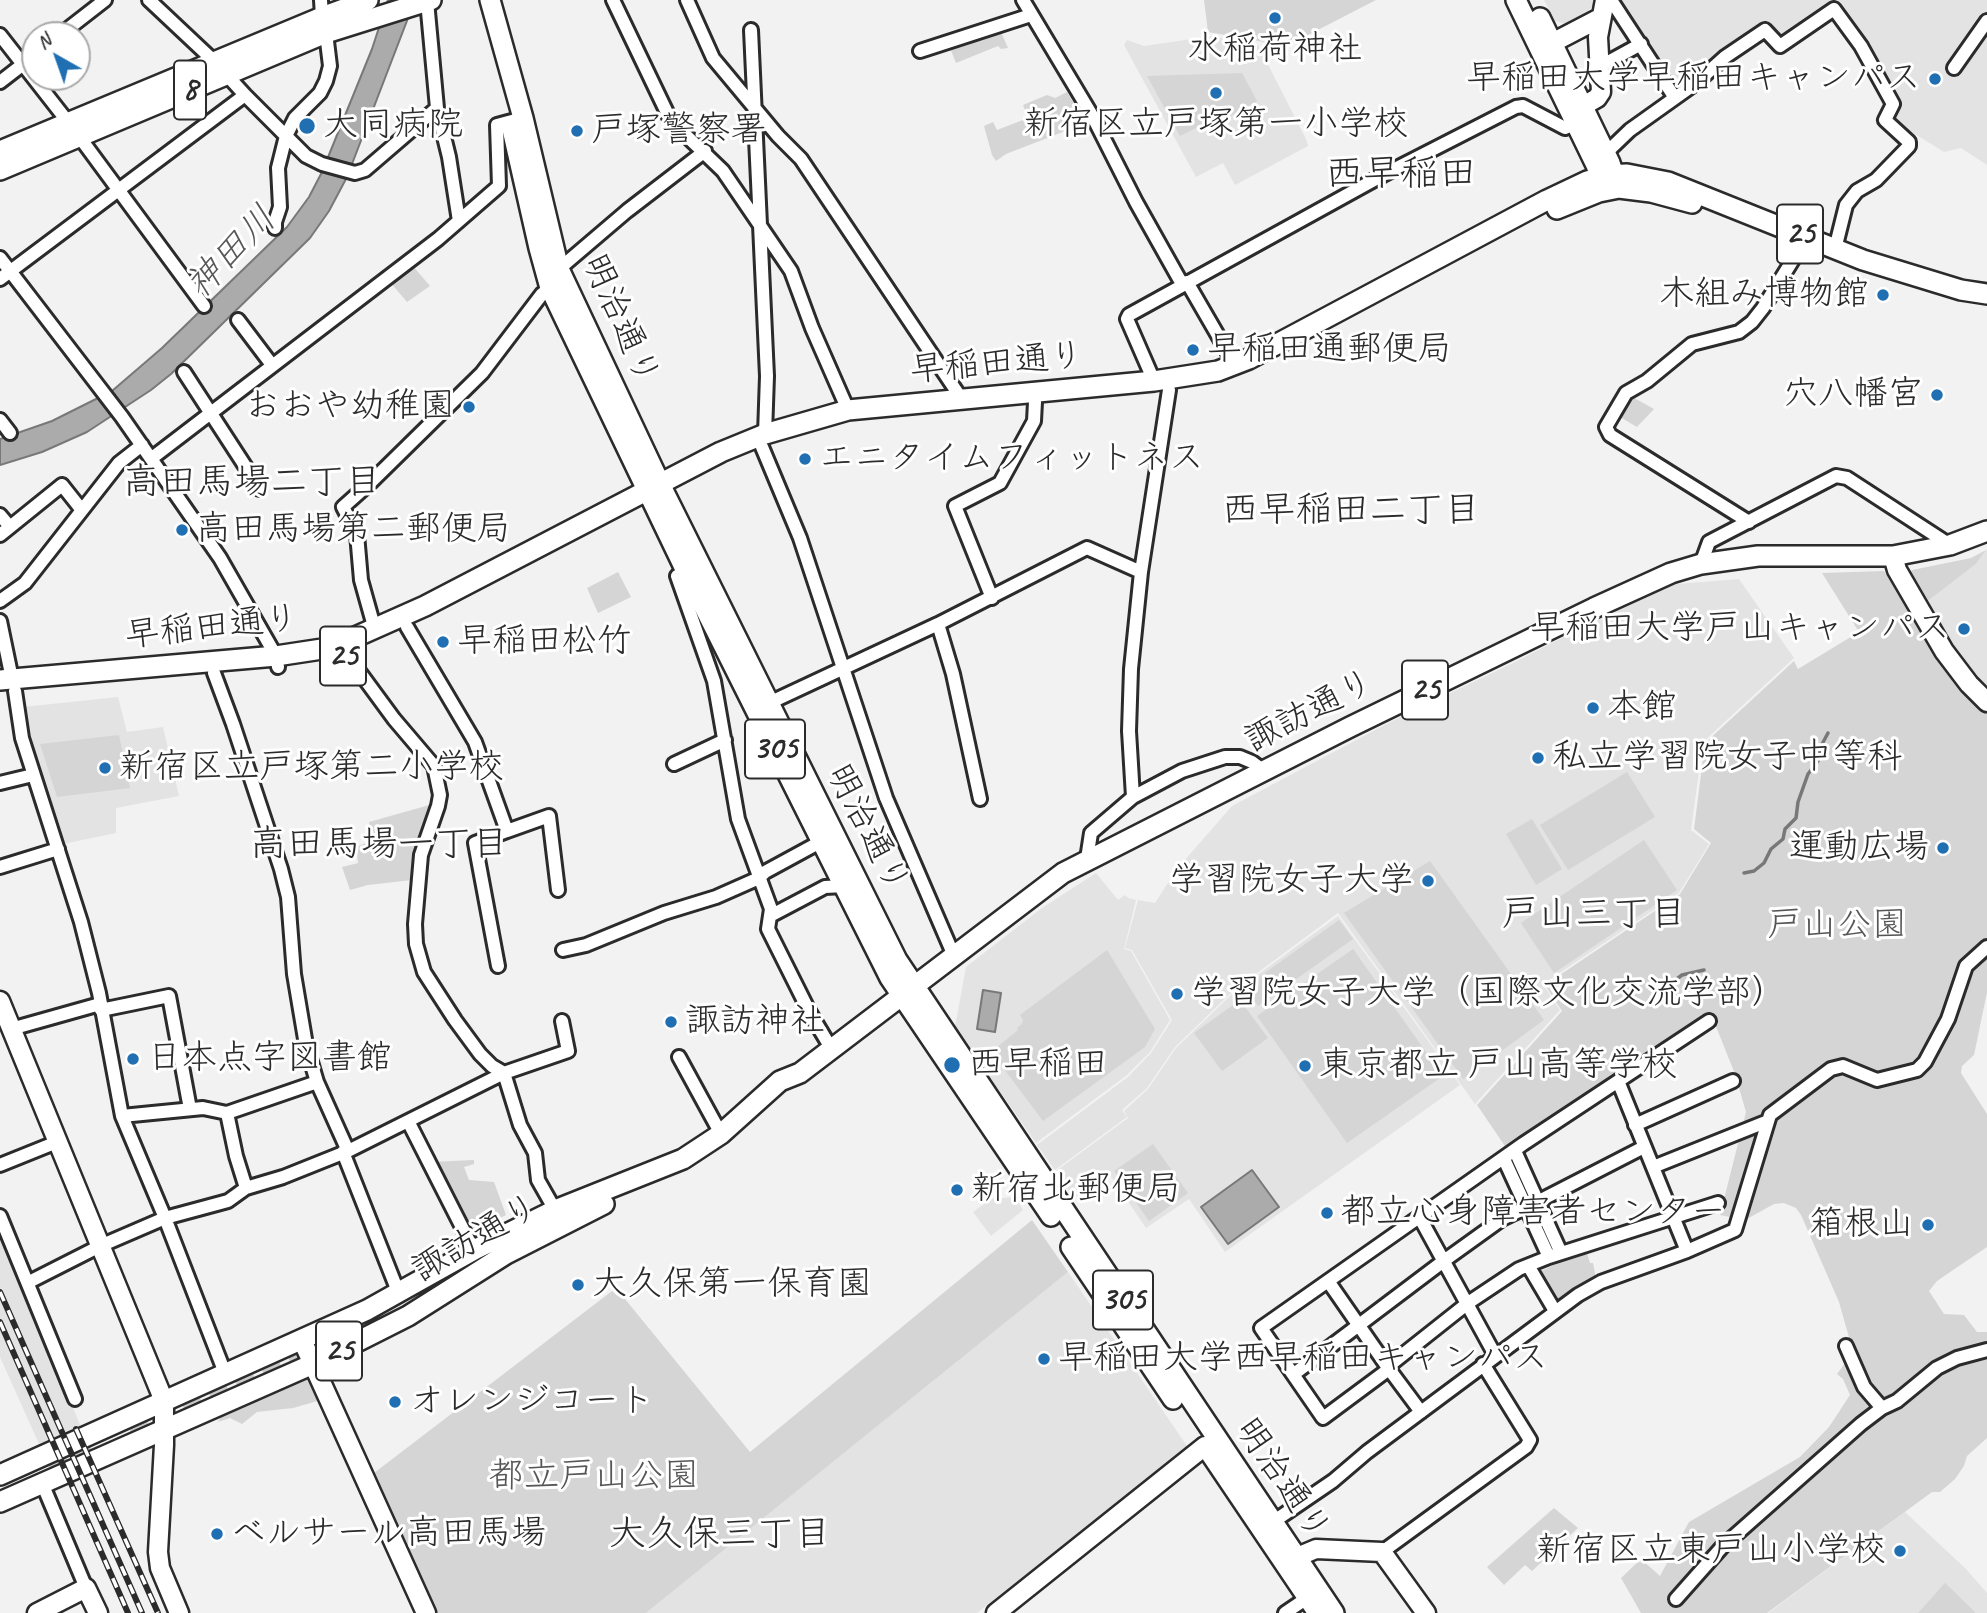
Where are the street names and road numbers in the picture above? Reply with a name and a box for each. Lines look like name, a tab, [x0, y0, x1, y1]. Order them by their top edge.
road number: 8	[174, 60, 206, 120]
road number: 25	[1777, 204, 1823, 264]
street label: 明治通り	[572, 248, 668, 392]
street label: 早稲田通り	[908, 335, 1086, 393]
street label: 早稲田通り	[123, 598, 301, 658]
road number: 25	[320, 626, 366, 685]
road number: 25	[1402, 660, 1448, 720]
street label: 諏訪通り	[1238, 662, 1382, 762]
road number: 305	[745, 720, 805, 778]
street label: 明治通り	[817, 757, 917, 901]
street label: 諏訪通り	[405, 1186, 547, 1292]
road number: 305	[1093, 1270, 1153, 1330]
road number: 25	[316, 1322, 362, 1380]
street label: 明治通り	[1225, 1410, 1339, 1550]

